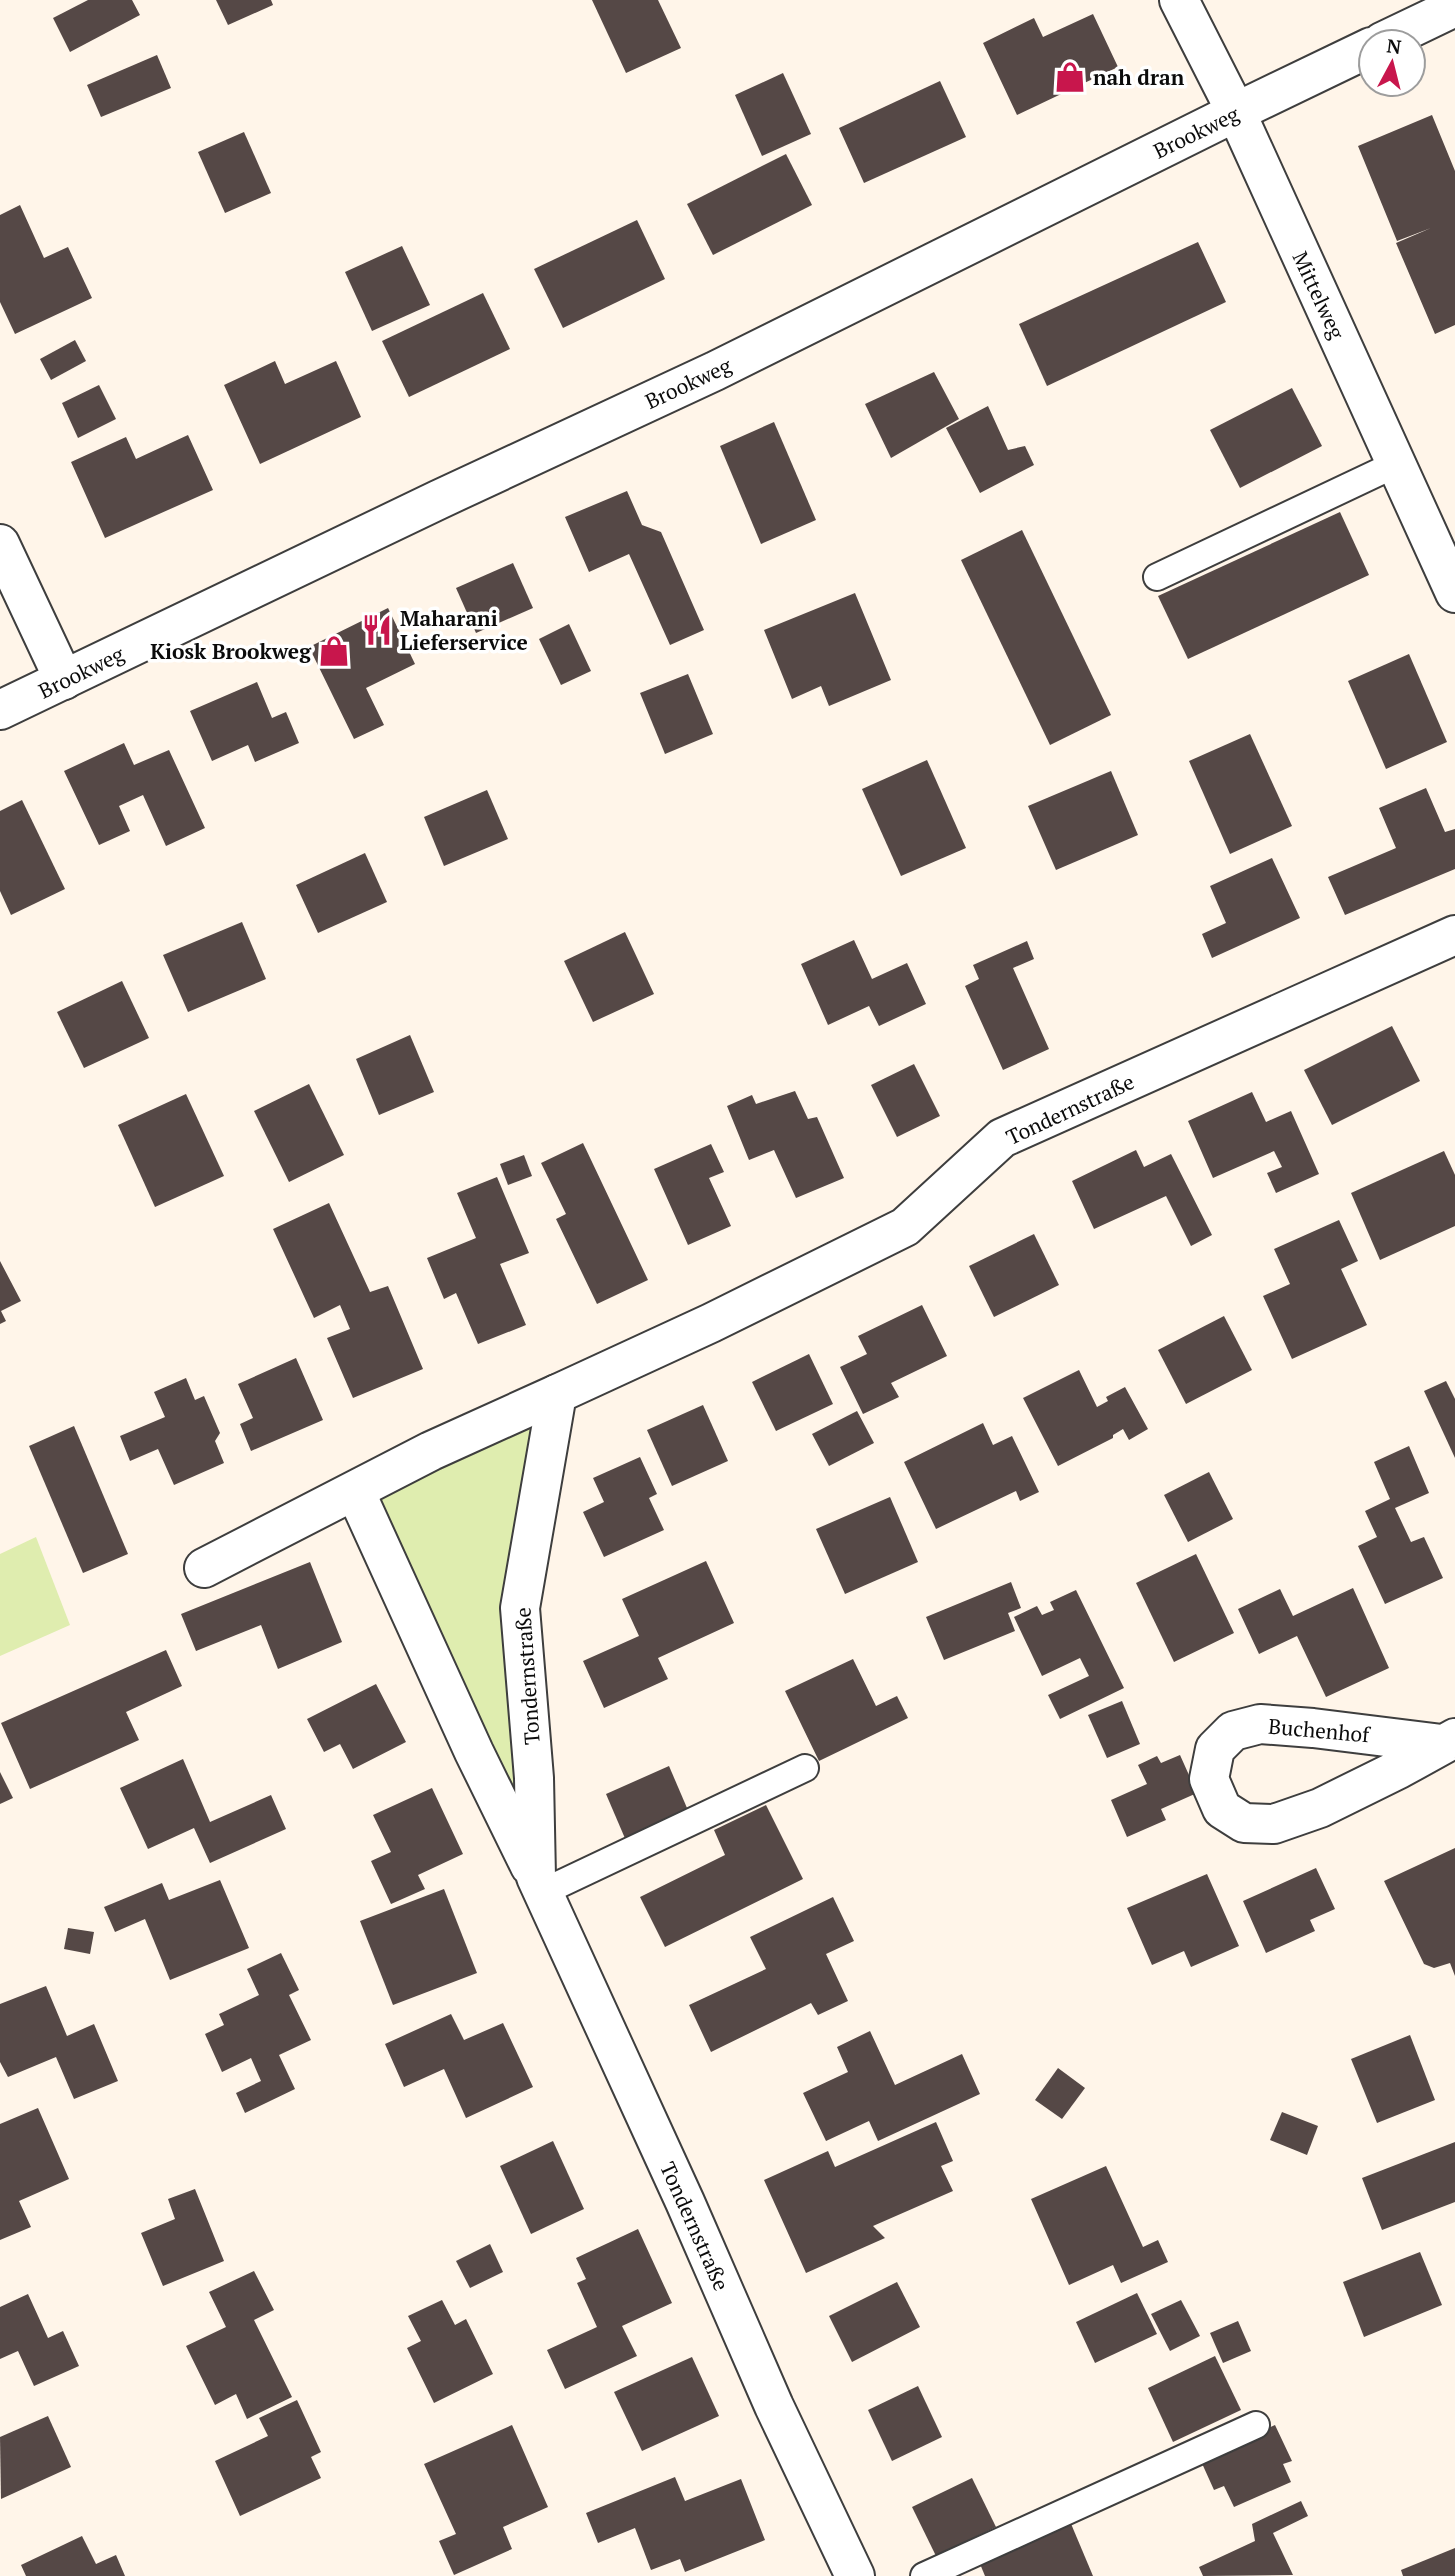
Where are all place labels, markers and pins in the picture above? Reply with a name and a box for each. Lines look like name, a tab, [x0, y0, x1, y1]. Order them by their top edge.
shop icon: nah dran	[1053, 60, 1087, 94]
place label: nah dran	[1093, 63, 1185, 91]
place label: Maharani Lieferservice	[400, 604, 528, 656]
restaurant icon: Maharani Lieferservice	[360, 613, 394, 647]
shop icon: Kiosk Brookweg	[317, 634, 351, 668]
place label: Kiosk Brookweg	[150, 637, 312, 665]

